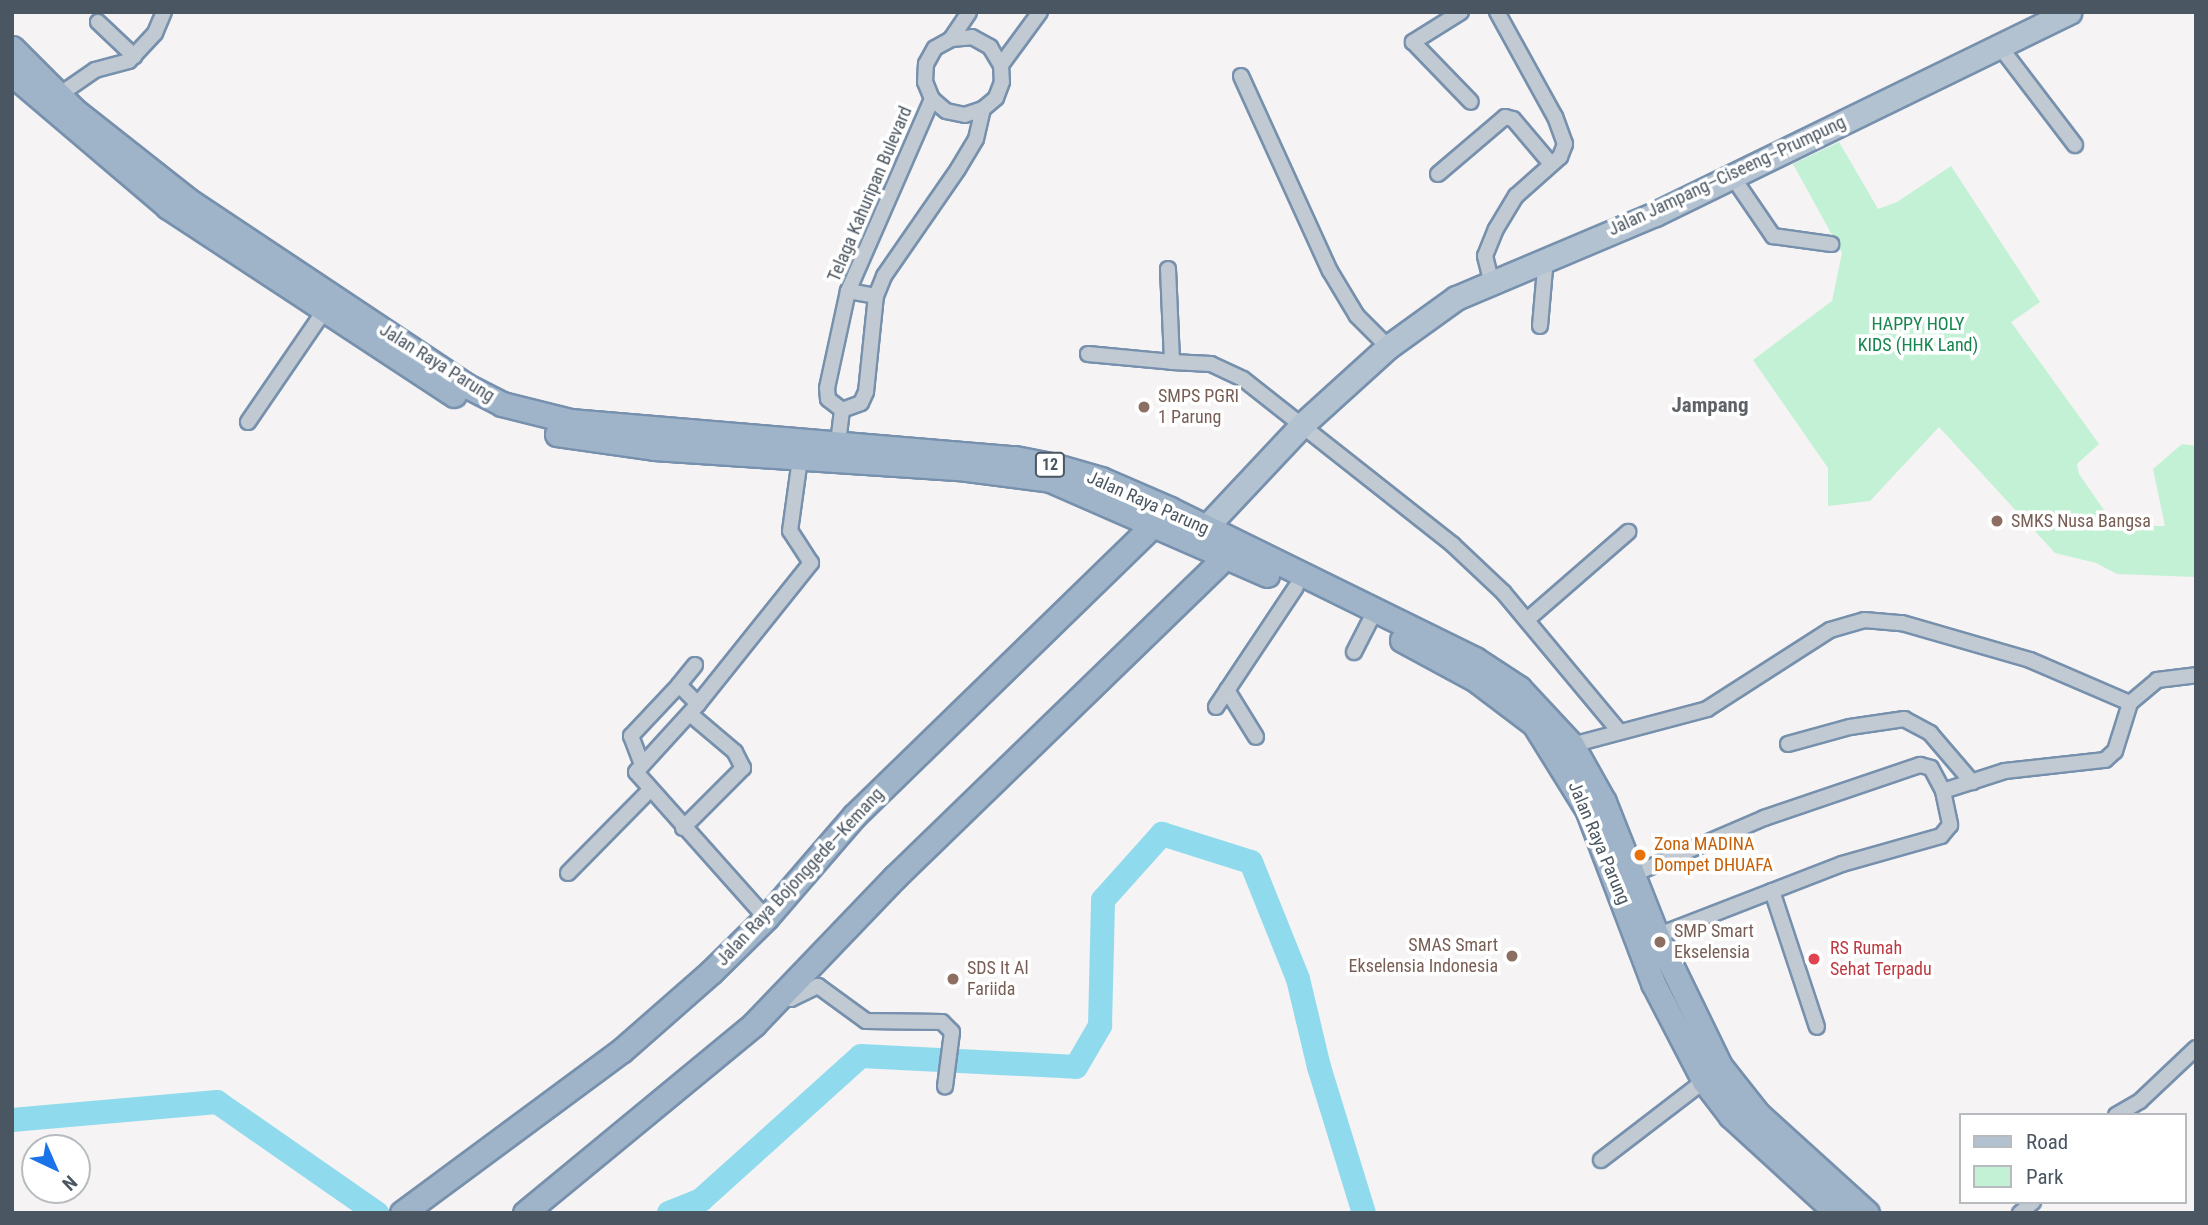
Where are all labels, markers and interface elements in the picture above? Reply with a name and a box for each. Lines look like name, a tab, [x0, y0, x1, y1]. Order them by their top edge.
street label: Telaga Kahuripan Bulevard	[823, 103, 917, 285]
street label: Jalan Jampang–Ciseeng–Prumpung	[1605, 111, 1849, 241]
park label: HAPPY HOLY KIDS (HHK Land)	[1858, 314, 1978, 356]
street label: Jalan Raya Parung	[376, 319, 498, 407]
place label: SMPS PGRI 1 Parung	[1158, 386, 1239, 428]
district label: Jampang	[1672, 392, 1748, 418]
marker: SMPS PGRI 1 Parung	[1136, 399, 1152, 415]
road number: 12	[1034, 452, 1066, 478]
street label: Jalan Raya Parung	[1084, 466, 1212, 540]
place label: SMKS Nusa Bangsa	[2011, 510, 2151, 532]
marker: SMKS Nusa Bangsa	[1989, 513, 2005, 529]
street label: Jalan Raya Parung	[1563, 778, 1635, 908]
street label: Jalan Raya Bojonggede—Kemang	[712, 784, 888, 970]
place label: Zona MADINA Dompet DHUAFA	[1654, 834, 1773, 876]
marker: Zona MADINA Dompet DHUAFA	[1632, 847, 1648, 863]
place label: SMP Smart Ekselensia	[1674, 921, 1754, 964]
marker: SMP Smart Ekselensia	[1652, 934, 1668, 950]
place label: SMAS Smart Ekselensia Indonesia	[1349, 935, 1498, 978]
place label: RS Rumah Sehat Terpadu	[1830, 938, 1932, 981]
marker: SMAS Smart Ekselensia Indonesia	[1504, 948, 1520, 964]
marker: RS Rumah Sehat Terpadu	[1804, 949, 1824, 969]
place label: SDS It Al Fariida	[967, 958, 1029, 1000]
marker: SDS It Al Fariida	[945, 971, 961, 987]
legend	[1960, 1113, 2187, 1204]
text: Road	[2026, 1130, 2068, 1154]
north arrow	[21, 1134, 91, 1204]
text: Park	[2026, 1165, 2063, 1189]
text: N	[57, 1171, 82, 1195]

